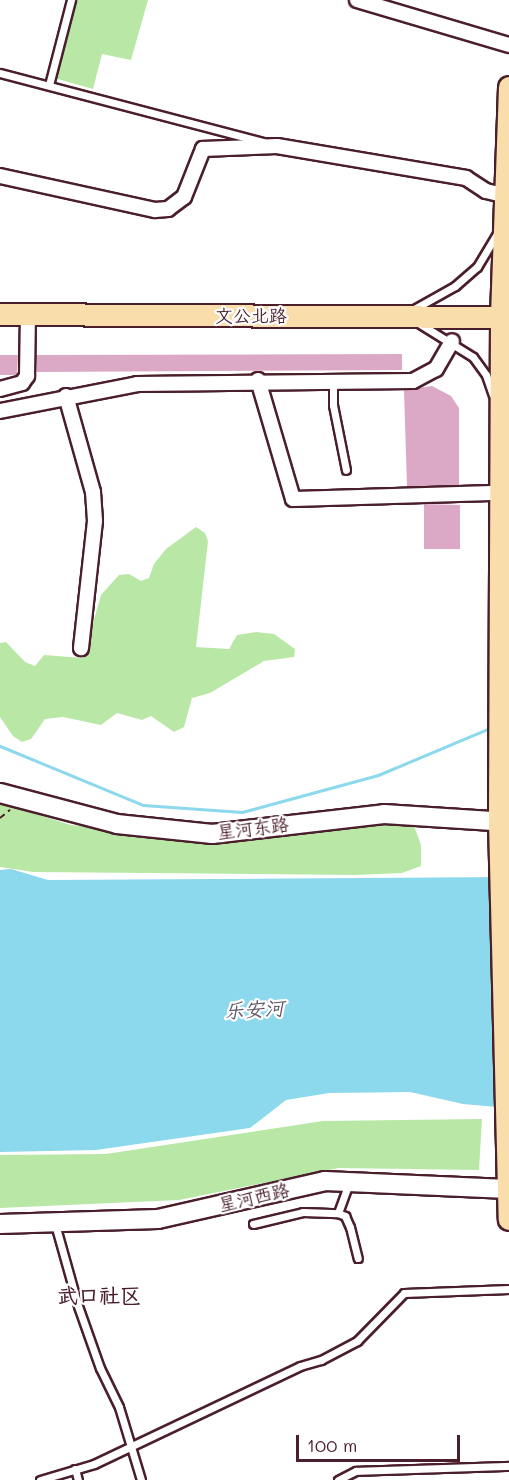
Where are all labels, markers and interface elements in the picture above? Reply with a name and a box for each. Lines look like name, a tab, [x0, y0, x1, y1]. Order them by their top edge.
street label: 文公北路	[215, 304, 287, 326]
street label: 星河东路	[216, 813, 290, 843]
water label: 乐安河	[223, 995, 285, 1023]
street label: 星河西路	[216, 1178, 292, 1216]
district label: 武口社区	[57, 1282, 141, 1308]
scale bar	[299, 1423, 462, 1461]
text: 100 m	[307, 1433, 357, 1457]

